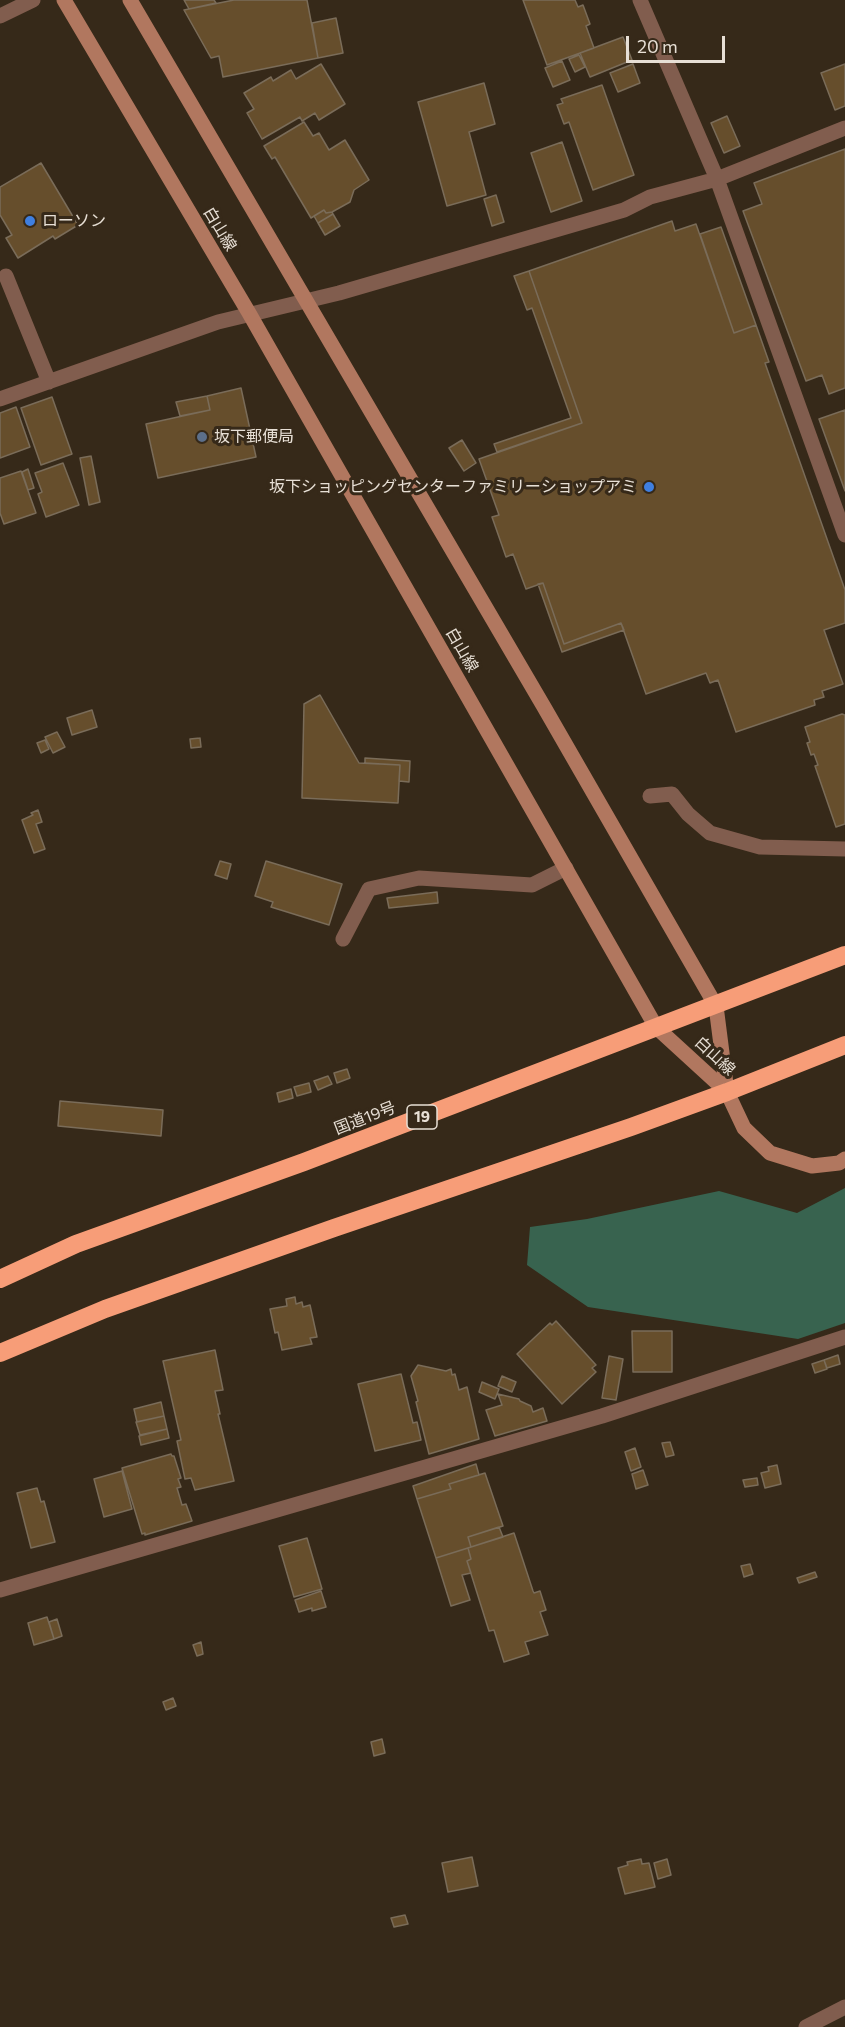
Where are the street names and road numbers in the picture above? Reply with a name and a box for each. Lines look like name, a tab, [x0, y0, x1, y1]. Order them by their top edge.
street label: 白山線	[199, 203, 241, 255]
street label: 白山線	[442, 624, 482, 676]
street label: 白山線	[691, 1033, 739, 1079]
street label: 国道19号	[331, 1097, 399, 1139]
road number: 19	[407, 1105, 437, 1129]

